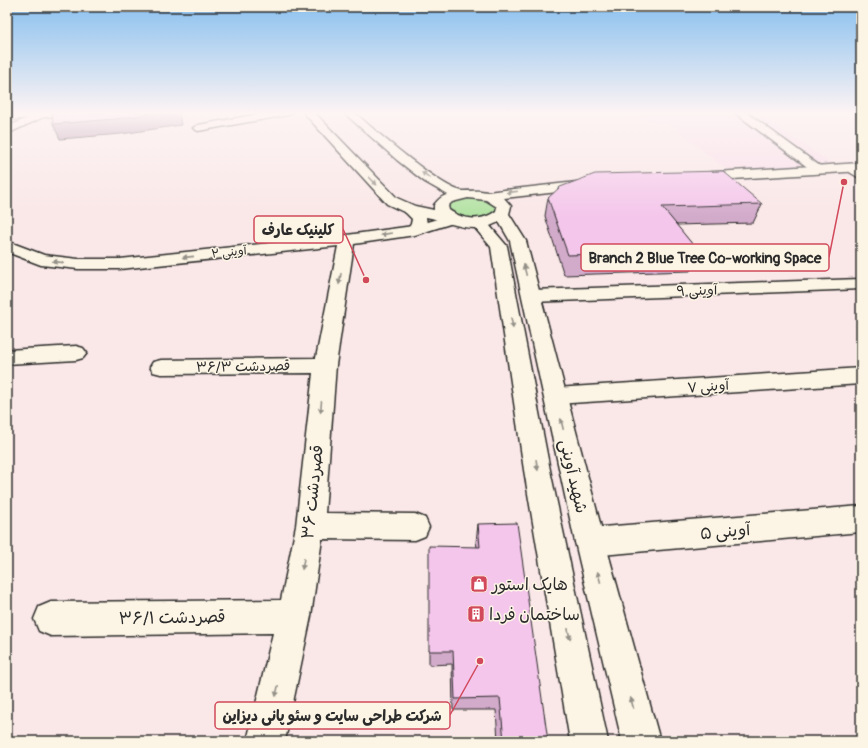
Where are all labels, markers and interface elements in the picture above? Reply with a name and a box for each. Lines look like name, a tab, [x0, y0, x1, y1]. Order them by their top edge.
one-way arrow	[420, 171, 431, 179]
one-way arrow	[368, 176, 378, 186]
one-way arrow	[506, 189, 518, 195]
callout: کلینیک عارف	[254, 216, 343, 243]
text: کلینیک عارف	[262, 221, 335, 240]
one-way arrow	[380, 231, 392, 237]
street label: ۲ آوینی	[211, 243, 248, 262]
callout: Branch 2 Blue Tree Co-working Space	[581, 244, 829, 271]
text: Branch 2 Blue Tree Co-working Space	[589, 249, 822, 268]
one-way arrow	[182, 253, 194, 260]
one-way arrow	[52, 259, 64, 265]
one-way arrow	[522, 264, 528, 276]
one-way arrow	[337, 273, 343, 285]
street label: ۹ آوینی	[676, 281, 718, 300]
one-way arrow	[509, 317, 515, 329]
street label: ۳۶/۳ قصردشت	[196, 357, 290, 376]
street label: ۷ آوینی	[687, 377, 730, 396]
one-way arrow	[318, 401, 324, 413]
one-way arrow	[559, 418, 565, 430]
street label: شهید آوینی	[555, 437, 592, 515]
street label: ۳۶ قصردشت	[297, 444, 328, 540]
one-way arrow	[534, 459, 540, 471]
street label: ۵ آوینی	[699, 519, 752, 544]
one-way arrow	[300, 558, 306, 570]
one-way arrow	[596, 571, 602, 583]
shop icon: هایک استور	[469, 574, 489, 594]
place label: هایک استور	[490, 574, 568, 595]
building icon: ساختمان فردا	[466, 604, 486, 624]
place label: ساختمان فردا	[489, 604, 580, 625]
street label: ۳۶/۱ قصردشت	[118, 606, 226, 629]
one-way arrow	[566, 628, 572, 640]
one-way arrow	[274, 685, 280, 697]
one-way arrow	[628, 697, 634, 709]
callout: شرکت طراحی سایت و سئو پانی دیزاین	[215, 702, 450, 729]
text: شرکت طراحی سایت و سئو پانی دیزاین	[222, 707, 442, 726]

